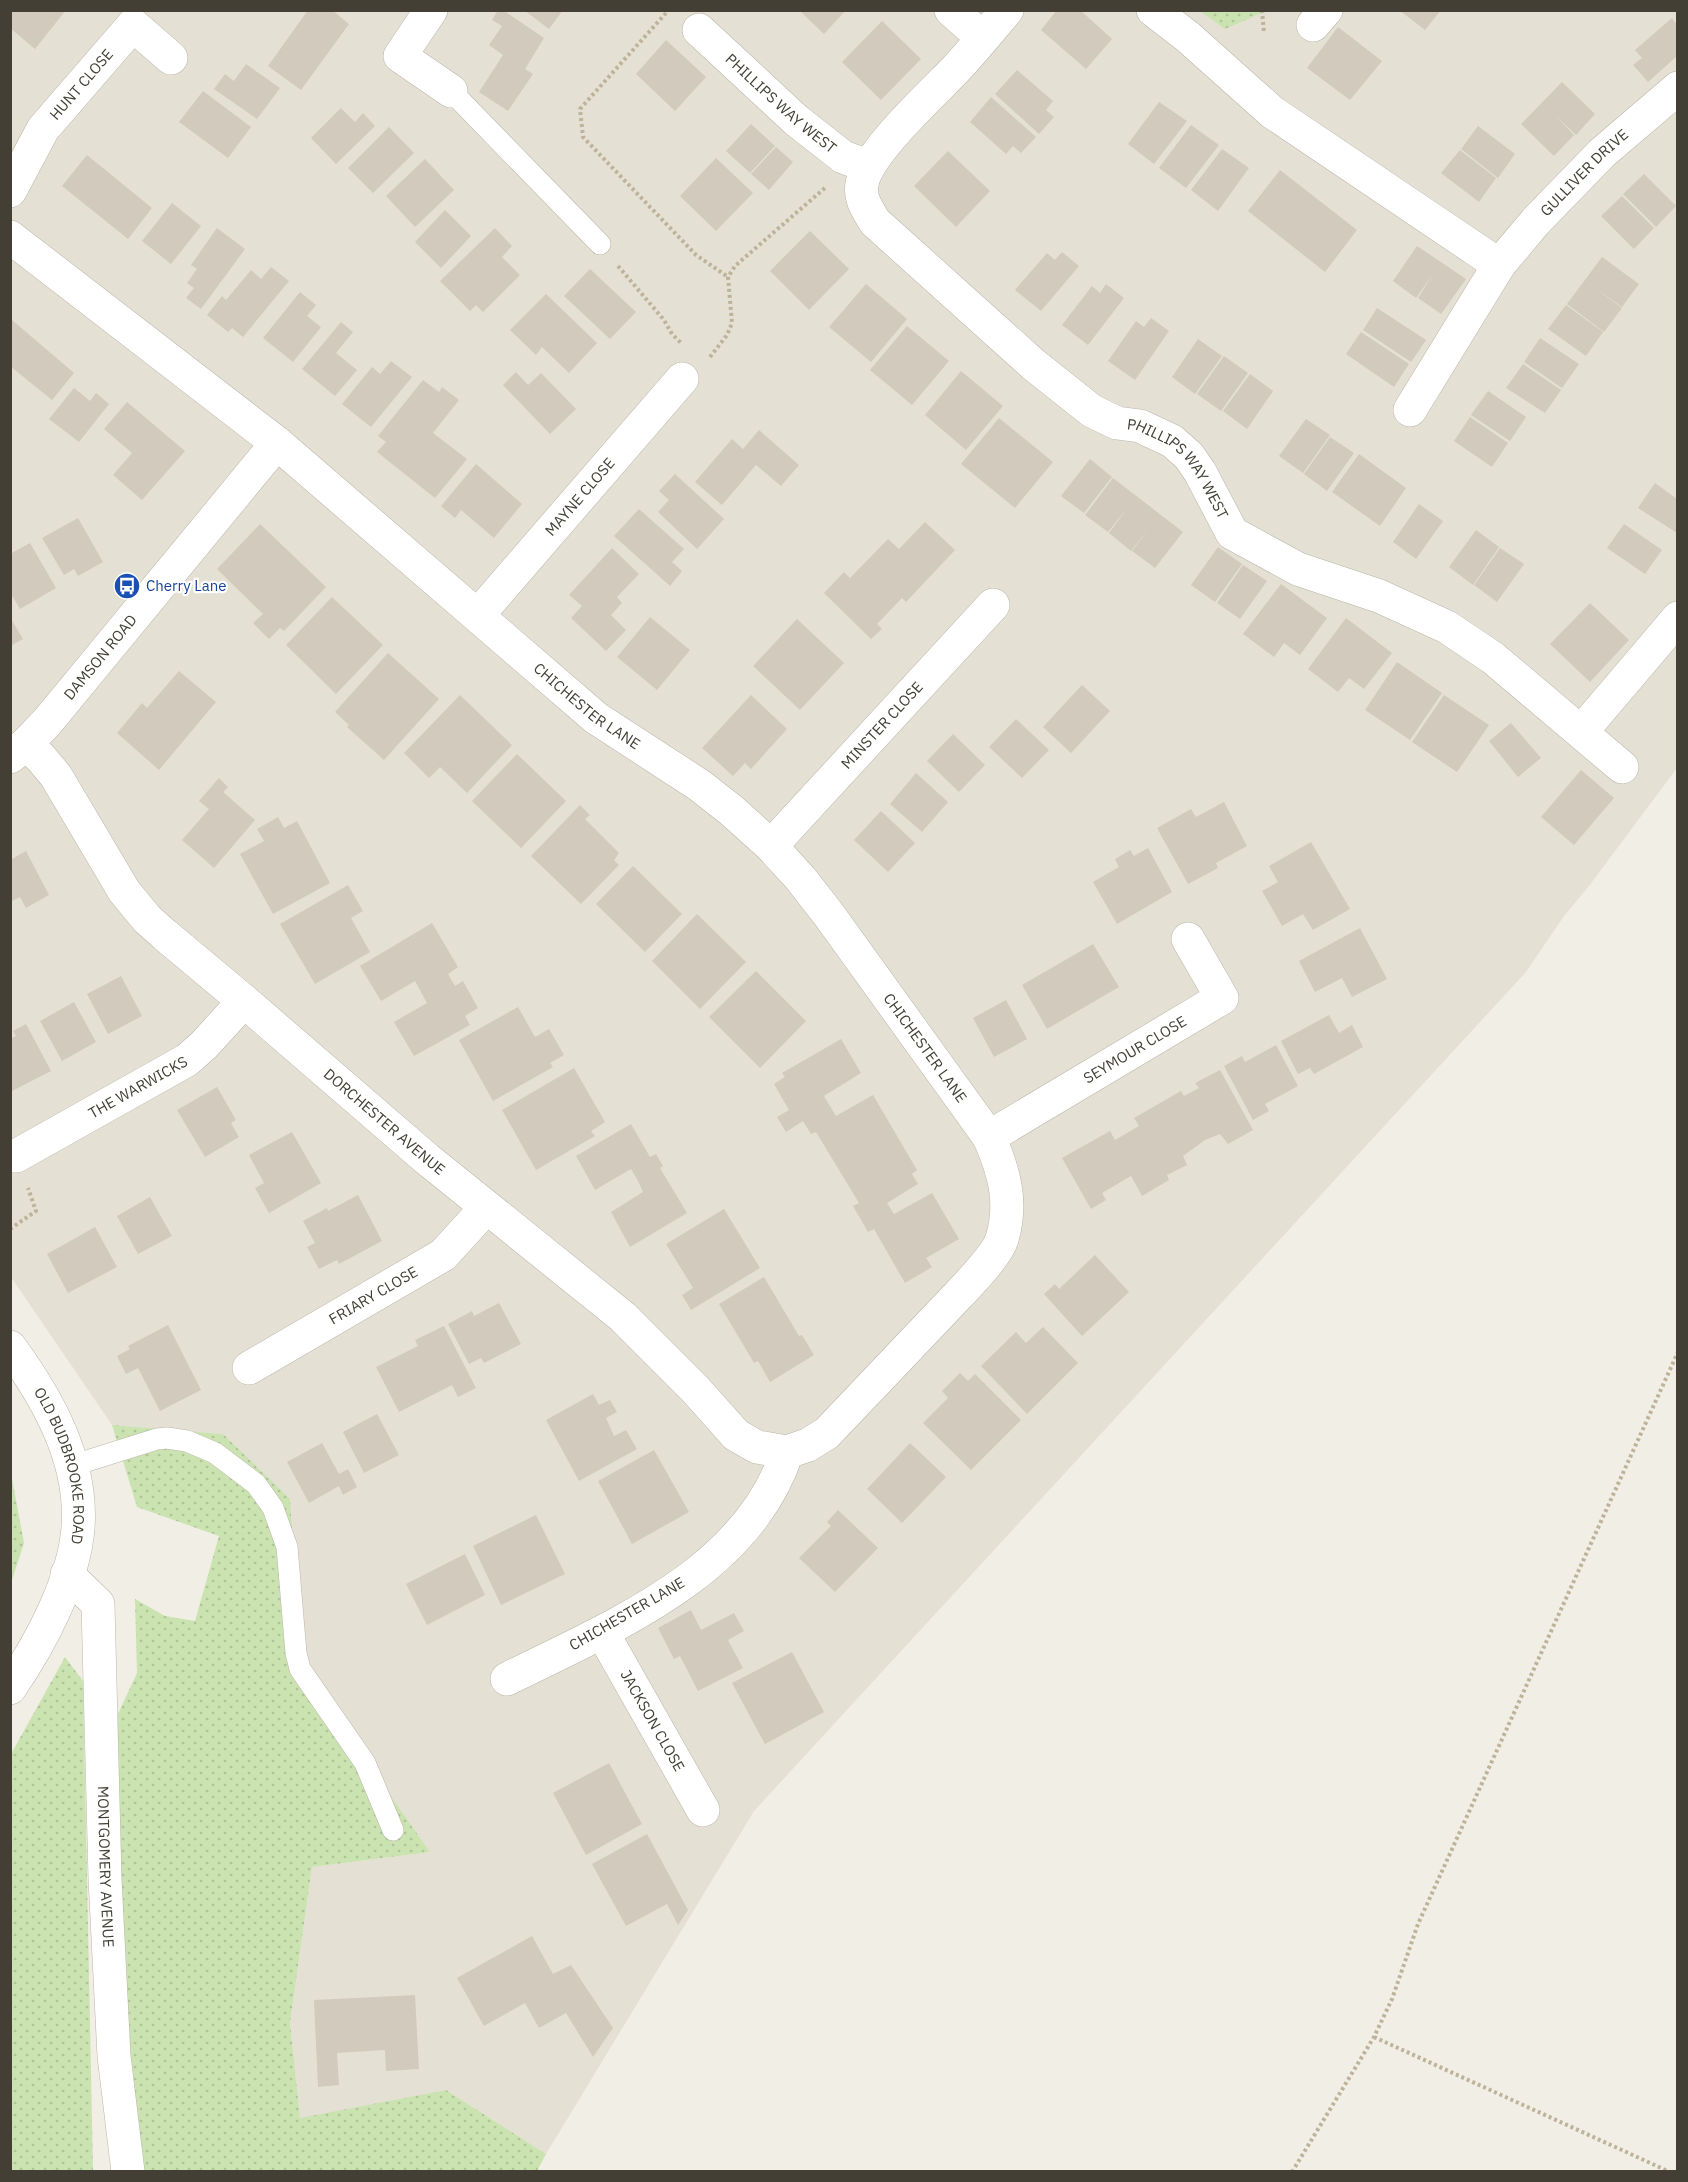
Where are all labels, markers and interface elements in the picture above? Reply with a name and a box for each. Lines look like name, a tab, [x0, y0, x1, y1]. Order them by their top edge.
street label: HUNT CLOSE	[45, 45, 117, 124]
street label: PHILLIPS WAY WEST	[721, 49, 841, 157]
street label: GULLIVER DRIVE	[1536, 125, 1632, 220]
street label: PHILLIPS WAY WEST	[1126, 414, 1233, 522]
street label: MAYNE CLOSE	[541, 454, 619, 540]
bus stop icon: Cherry Lane	[112, 571, 142, 601]
place label: Cherry Lane	[146, 576, 227, 595]
street label: DAMSON ROAD	[59, 610, 141, 703]
street label: CHICHESTER LANE	[530, 658, 644, 753]
street label: MINSTER CLOSE	[837, 677, 927, 773]
street label: CHICHESTER LANE	[880, 989, 971, 1106]
street label: SEYMOUR CLOSE	[1080, 1011, 1190, 1088]
street label: THE WARWICKS	[85, 1052, 191, 1122]
street label: DORCHESTER AVENUE	[320, 1064, 449, 1179]
street label: FRIARY CLOSE	[325, 1262, 421, 1328]
street label: OLD BUDBROOKE ROAD	[30, 1384, 89, 1546]
street label: CHICHESTER LANE	[566, 1573, 688, 1654]
street label: JACKSON CLOSE	[616, 1666, 689, 1775]
street label: MONTGOMERY AVENUE	[94, 1786, 118, 1948]

